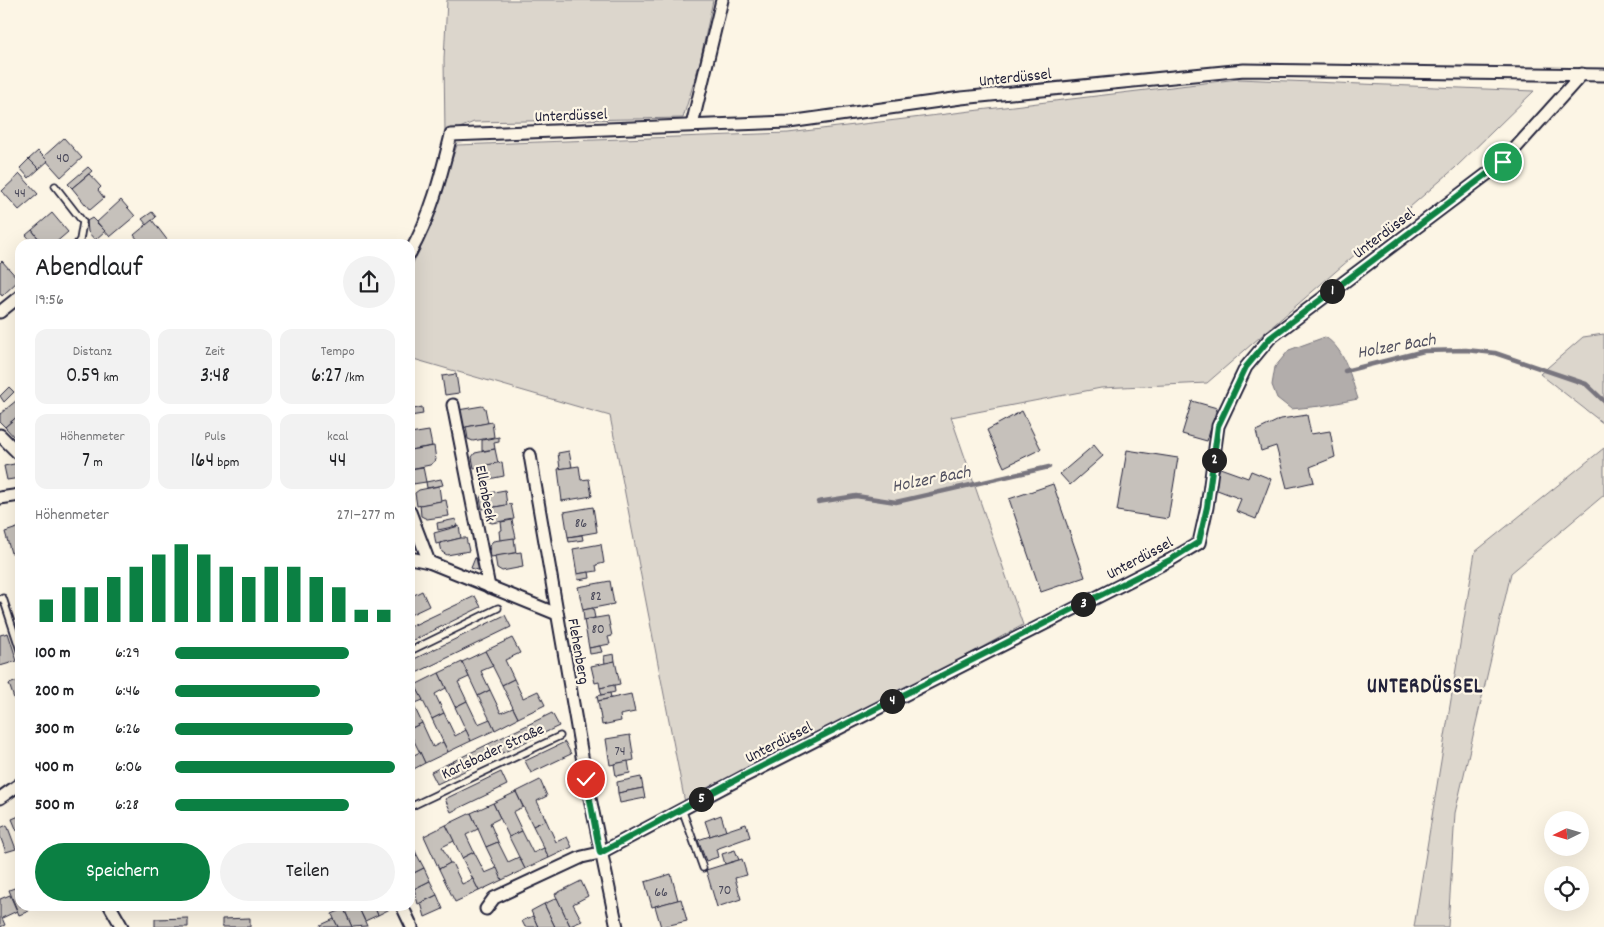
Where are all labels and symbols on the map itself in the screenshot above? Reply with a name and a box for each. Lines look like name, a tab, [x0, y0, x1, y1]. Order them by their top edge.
street label: Unterdüssel	[978, 63, 1053, 94]
street label: Unterdüssel	[534, 104, 608, 129]
pin	[1482, 141, 1524, 183]
house number: 40	[56, 149, 70, 169]
house number: 44	[14, 184, 26, 204]
street label: Unterdüssel	[1349, 203, 1421, 265]
pin: 1	[1320, 278, 1344, 304]
water label: Holzer Bach	[1355, 328, 1439, 367]
pin: 2	[1202, 448, 1226, 472]
water label: Holzer Bach	[890, 460, 974, 500]
street label: Ellenbeek	[468, 463, 501, 524]
house number: 86	[575, 514, 587, 534]
street label: Unterdüssel	[1103, 532, 1178, 586]
house number: 82	[590, 587, 602, 607]
pin: 3	[1070, 592, 1096, 616]
street label: Flehenberg	[560, 617, 595, 686]
house number: 80	[591, 620, 605, 640]
district label: UNTERDÜSSEL	[1367, 673, 1483, 703]
pin: 4	[880, 688, 904, 714]
street label: Unterdüssel	[742, 716, 817, 770]
street label: Karlsbader Straße	[438, 718, 548, 786]
house number: 74	[614, 742, 626, 762]
pin	[565, 758, 607, 800]
pin: 5	[688, 786, 714, 812]
north arrow	[1544, 811, 1589, 856]
house number: 70	[719, 881, 732, 901]
house number: 66	[654, 883, 668, 903]

